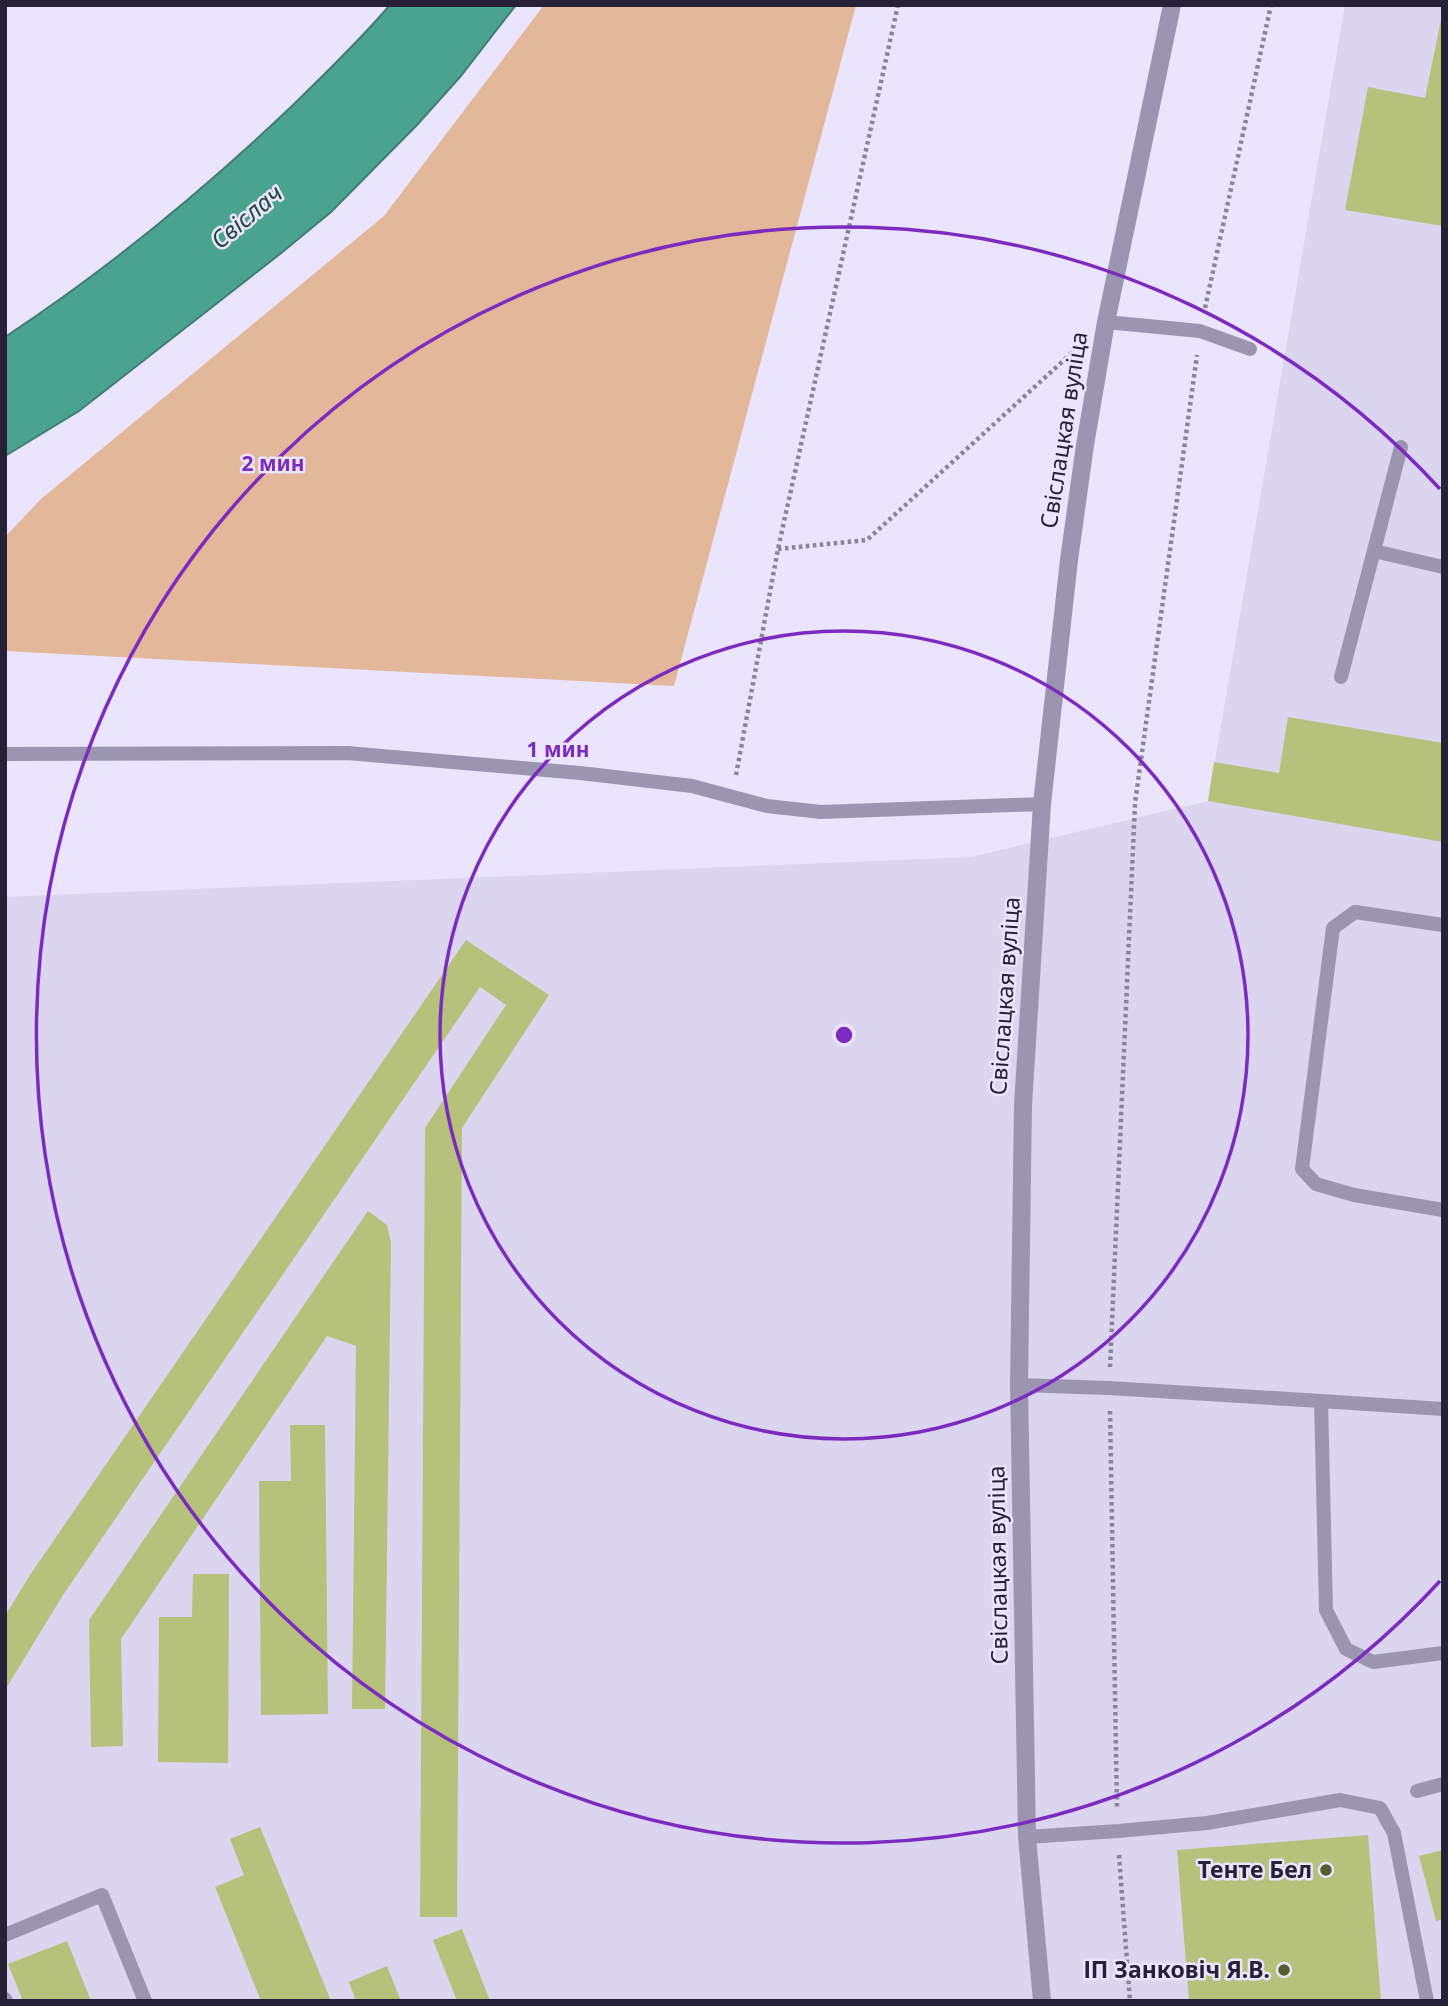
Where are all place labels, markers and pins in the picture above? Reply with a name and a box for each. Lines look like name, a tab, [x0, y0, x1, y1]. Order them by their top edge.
centre of rings	[832, 1023, 856, 1047]
place label: Тенте Бел	[1198, 1853, 1312, 1885]
marker: Тенте Бел	[1318, 1862, 1334, 1878]
place label: ІП Занковіч Я.В.	[1083, 1953, 1270, 1985]
marker: ІП Занковіч Я.В.	[1276, 1962, 1292, 1978]

